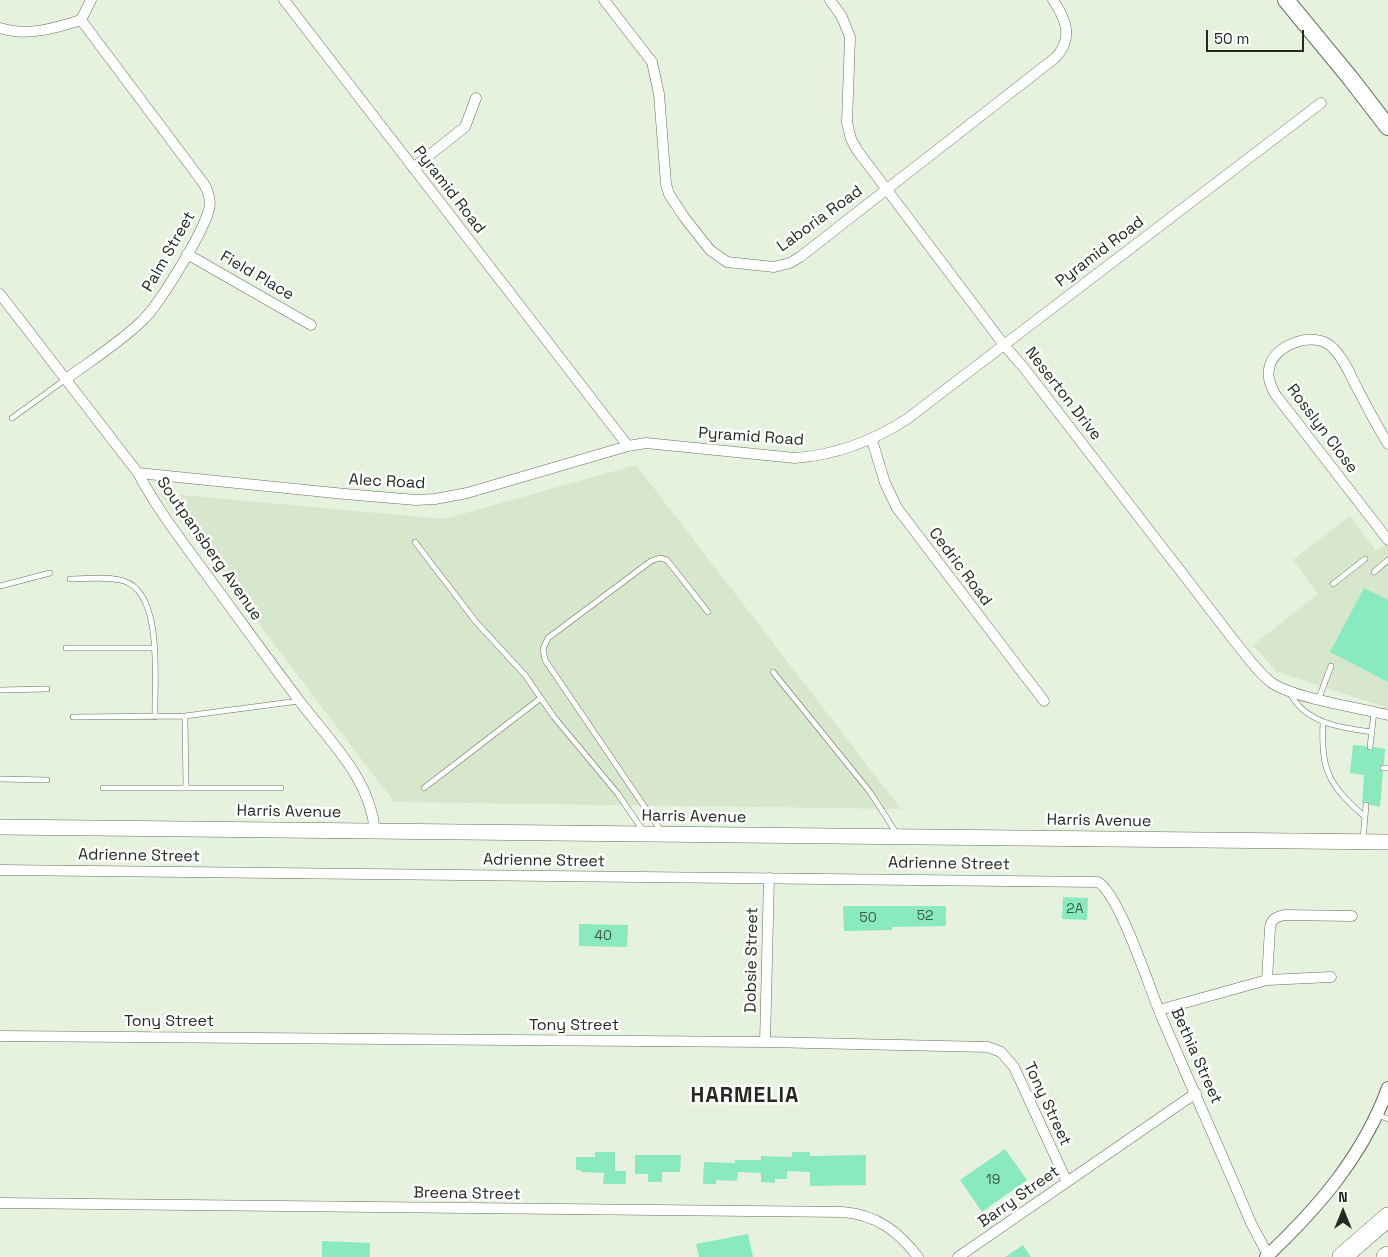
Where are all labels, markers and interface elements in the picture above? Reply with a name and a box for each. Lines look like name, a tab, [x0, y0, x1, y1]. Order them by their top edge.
scale bar	[1208, 20, 1306, 52]
text: 50 m	[1214, 29, 1249, 48]
street label: Pyramid Road	[409, 142, 489, 238]
street label: Laboria Road	[774, 182, 866, 256]
street label: Palm Street	[138, 209, 200, 295]
street label: Pyramid Road	[1052, 213, 1148, 291]
street label: Field Place	[217, 247, 297, 305]
street label: Neserton Drive	[1021, 343, 1105, 445]
street label: Rosslyn Close	[1282, 381, 1362, 477]
street label: Pyramid Road	[698, 424, 804, 450]
street label: Alec Road	[348, 470, 426, 494]
street label: Soutpansberg Avenue	[152, 473, 266, 625]
street label: Cedric Road	[924, 524, 996, 610]
street label: Harris Avenue	[236, 801, 342, 823]
street label: Harris Avenue	[641, 806, 747, 828]
street label: Harris Avenue	[1046, 810, 1152, 832]
street label: Adrienne Street	[78, 845, 200, 867]
street label: Adrienne Street	[483, 850, 605, 872]
street label: Adrienne Street	[888, 853, 1010, 875]
house number: 2A	[1066, 901, 1084, 917]
street label: Dobsie Street	[741, 907, 763, 1013]
house number: 52	[917, 908, 933, 924]
house number: 50	[859, 910, 877, 926]
house number: 40	[594, 928, 612, 944]
street label: Bethia Street	[1166, 1005, 1226, 1107]
street label: Tony Street	[124, 1012, 214, 1032]
street label: Tony Street	[529, 1016, 619, 1036]
street label: Tony Street	[1019, 1059, 1075, 1149]
district label: HARMELIA	[690, 1083, 800, 1109]
street label: Barry Street	[975, 1162, 1063, 1232]
house number: 19	[986, 1172, 1000, 1188]
street label: Breena Street	[413, 1183, 521, 1205]
north arrow	[1318, 1187, 1368, 1237]
text: N	[1338, 1188, 1348, 1206]

